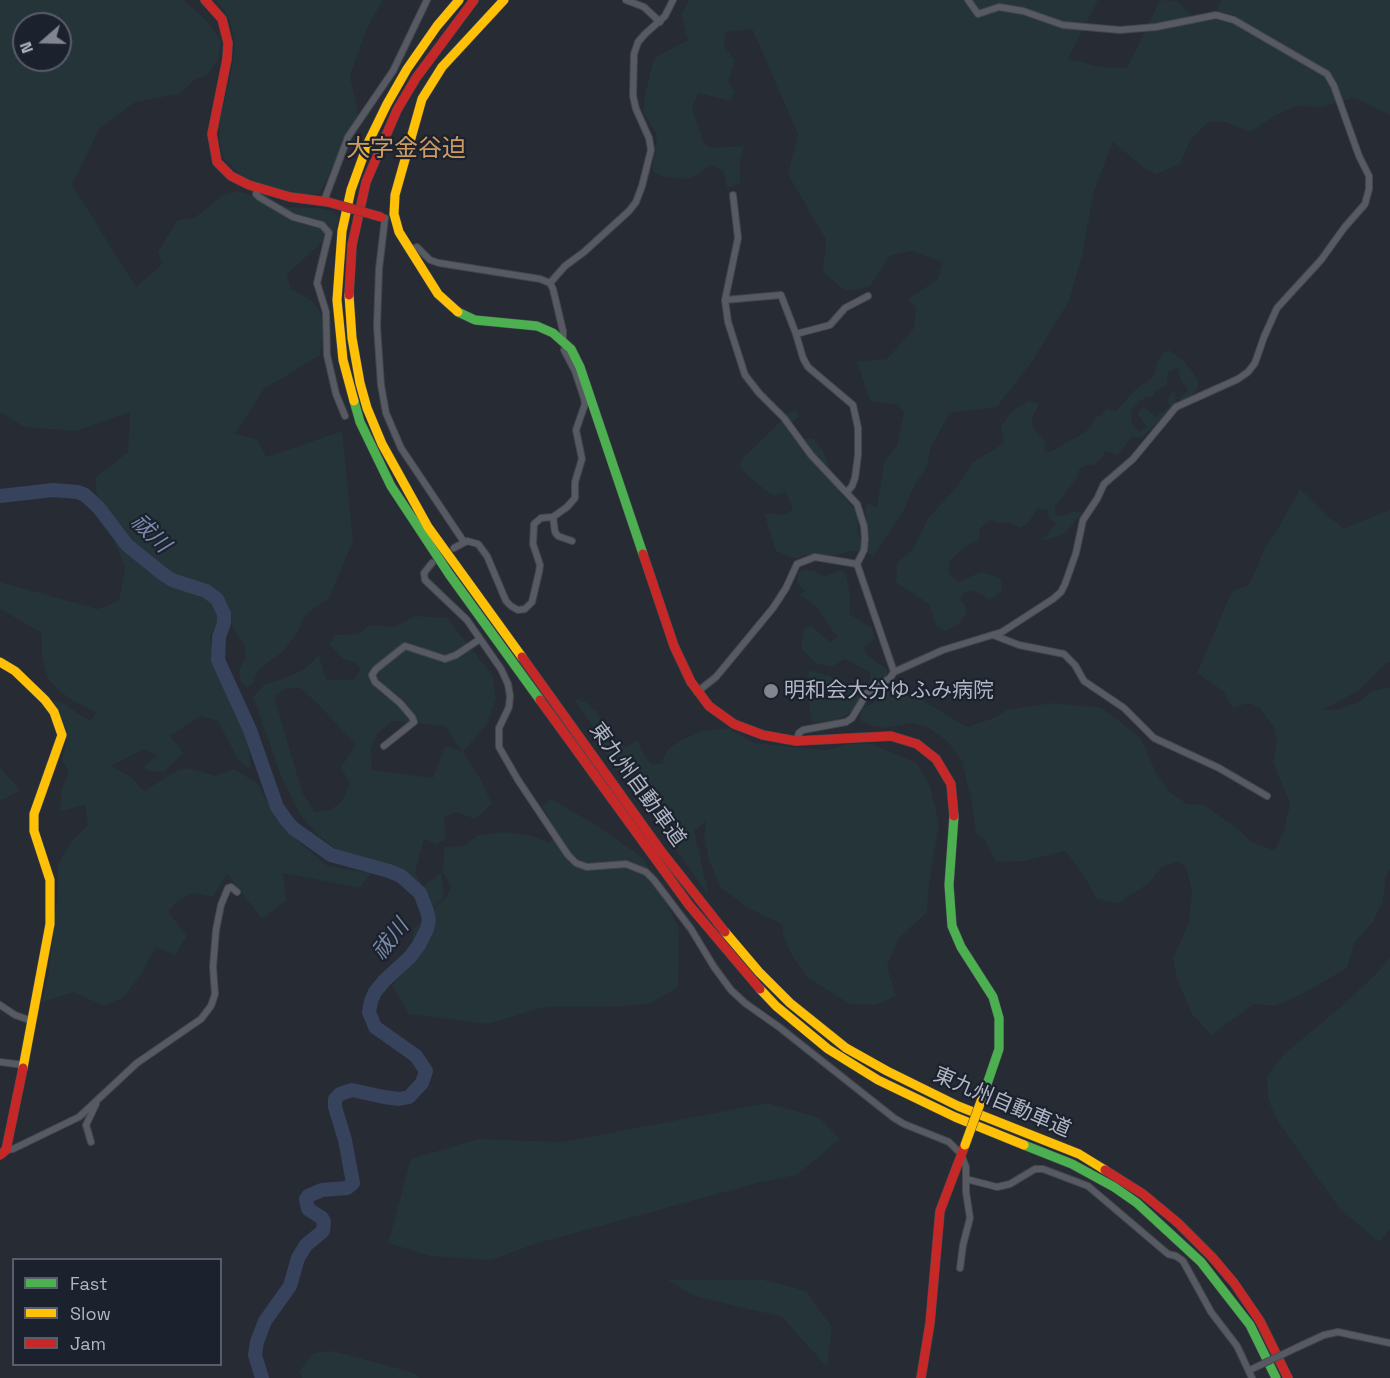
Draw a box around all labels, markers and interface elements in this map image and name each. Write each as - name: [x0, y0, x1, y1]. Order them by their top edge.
- north arrow: [12, 12, 72, 72]
- text: N: [15, 39, 38, 56]
- district label: 大字金谷迫: [346, 135, 466, 163]
- water label: 祓川: [125, 509, 175, 559]
- place label: 明和会大分ゆふみ病院: [784, 678, 994, 704]
- marker: 明和会大分ゆふみ病院: [762, 682, 780, 700]
- street label: 東九州自動車道: [584, 718, 690, 852]
- water label: 祓川: [367, 915, 415, 965]
- street label: 東九州自動車道: [929, 1063, 1075, 1143]
- legend: [12, 1258, 222, 1366]
- text: Fast: [70, 1272, 107, 1295]
- text: Slow: [70, 1302, 111, 1325]
- text: Jam: [70, 1332, 106, 1355]

